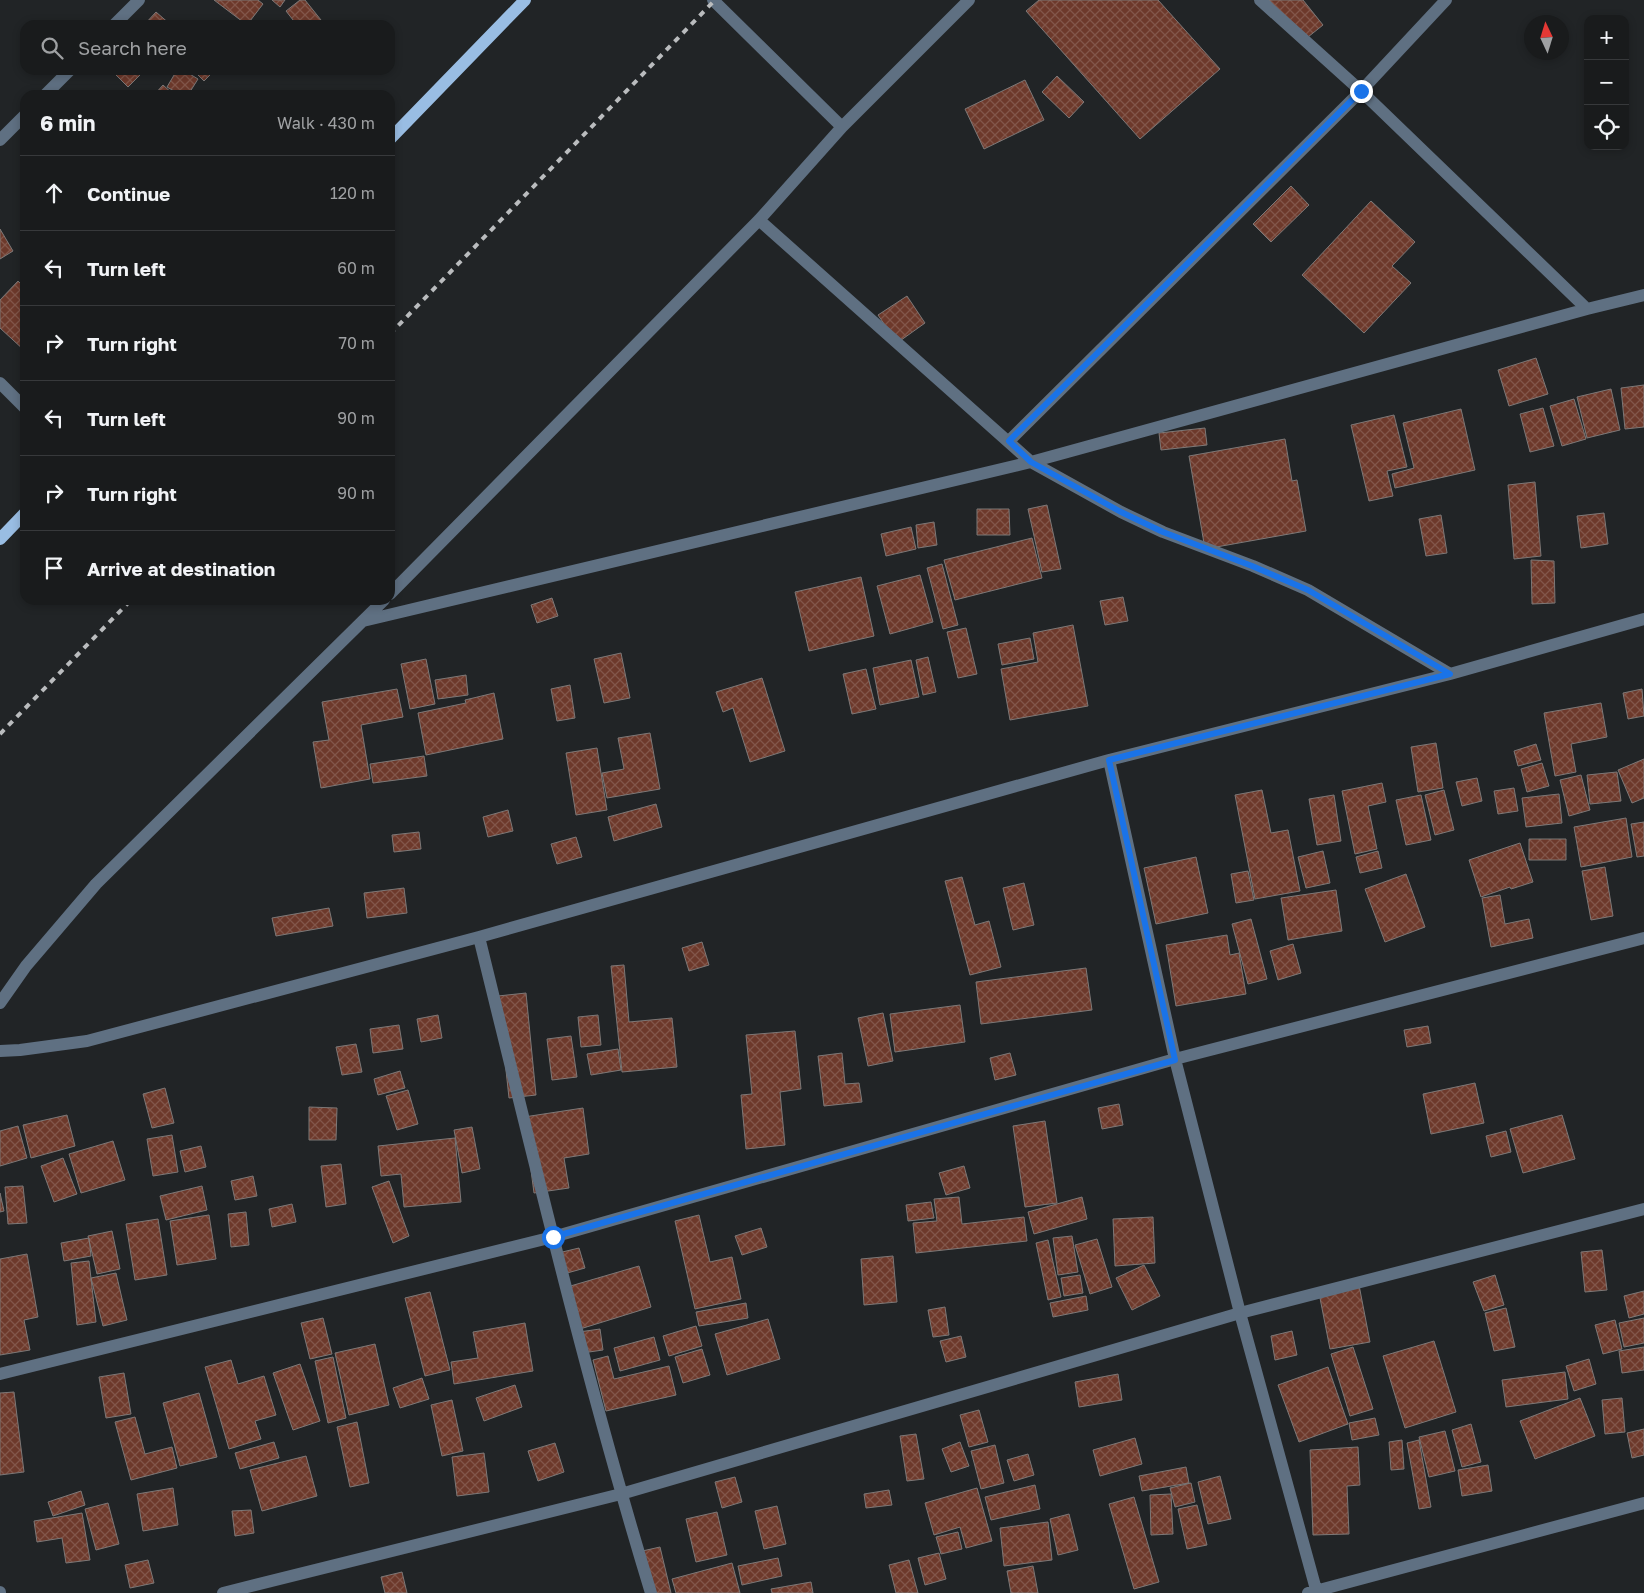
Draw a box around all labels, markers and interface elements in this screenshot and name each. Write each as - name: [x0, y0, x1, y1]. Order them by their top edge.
- north arrow: [1524, 15, 1569, 60]
- map controls: [1584, 15, 1629, 150]
- button: +: [1584, 15, 1629, 60]
- search box: [20, 20, 395, 75]
- icon: search: [38, 34, 66, 62]
- text: Search here: [78, 36, 187, 59]
- button: −: [1584, 60, 1629, 105]
- route end: [1350, 80, 1373, 103]
- button: locate: [1584, 105, 1629, 150]
- text: 6 min: [40, 110, 95, 136]
- text: Walk · 430 m: [277, 113, 375, 133]
- icon: ahead: [40, 179, 68, 207]
- text: Continue: [87, 182, 170, 205]
- text: 120 m: [330, 183, 375, 203]
- icon: left: [40, 254, 68, 282]
- text: Turn left: [87, 257, 166, 280]
- text: 60 m: [337, 258, 375, 278]
- icon: right: [40, 329, 68, 357]
- text: Turn right: [87, 332, 177, 355]
- text: 70 m: [338, 333, 375, 353]
- icon: left: [40, 404, 68, 432]
- text: Turn left: [87, 407, 166, 430]
- text: 90 m: [337, 408, 375, 428]
- icon: right: [40, 479, 68, 507]
- text: Turn right: [87, 482, 177, 505]
- text: 90 m: [337, 483, 375, 503]
- icon: arrive: [40, 554, 68, 582]
- text: Arrive at destination: [87, 557, 275, 580]
- route start: [542, 1226, 565, 1249]

